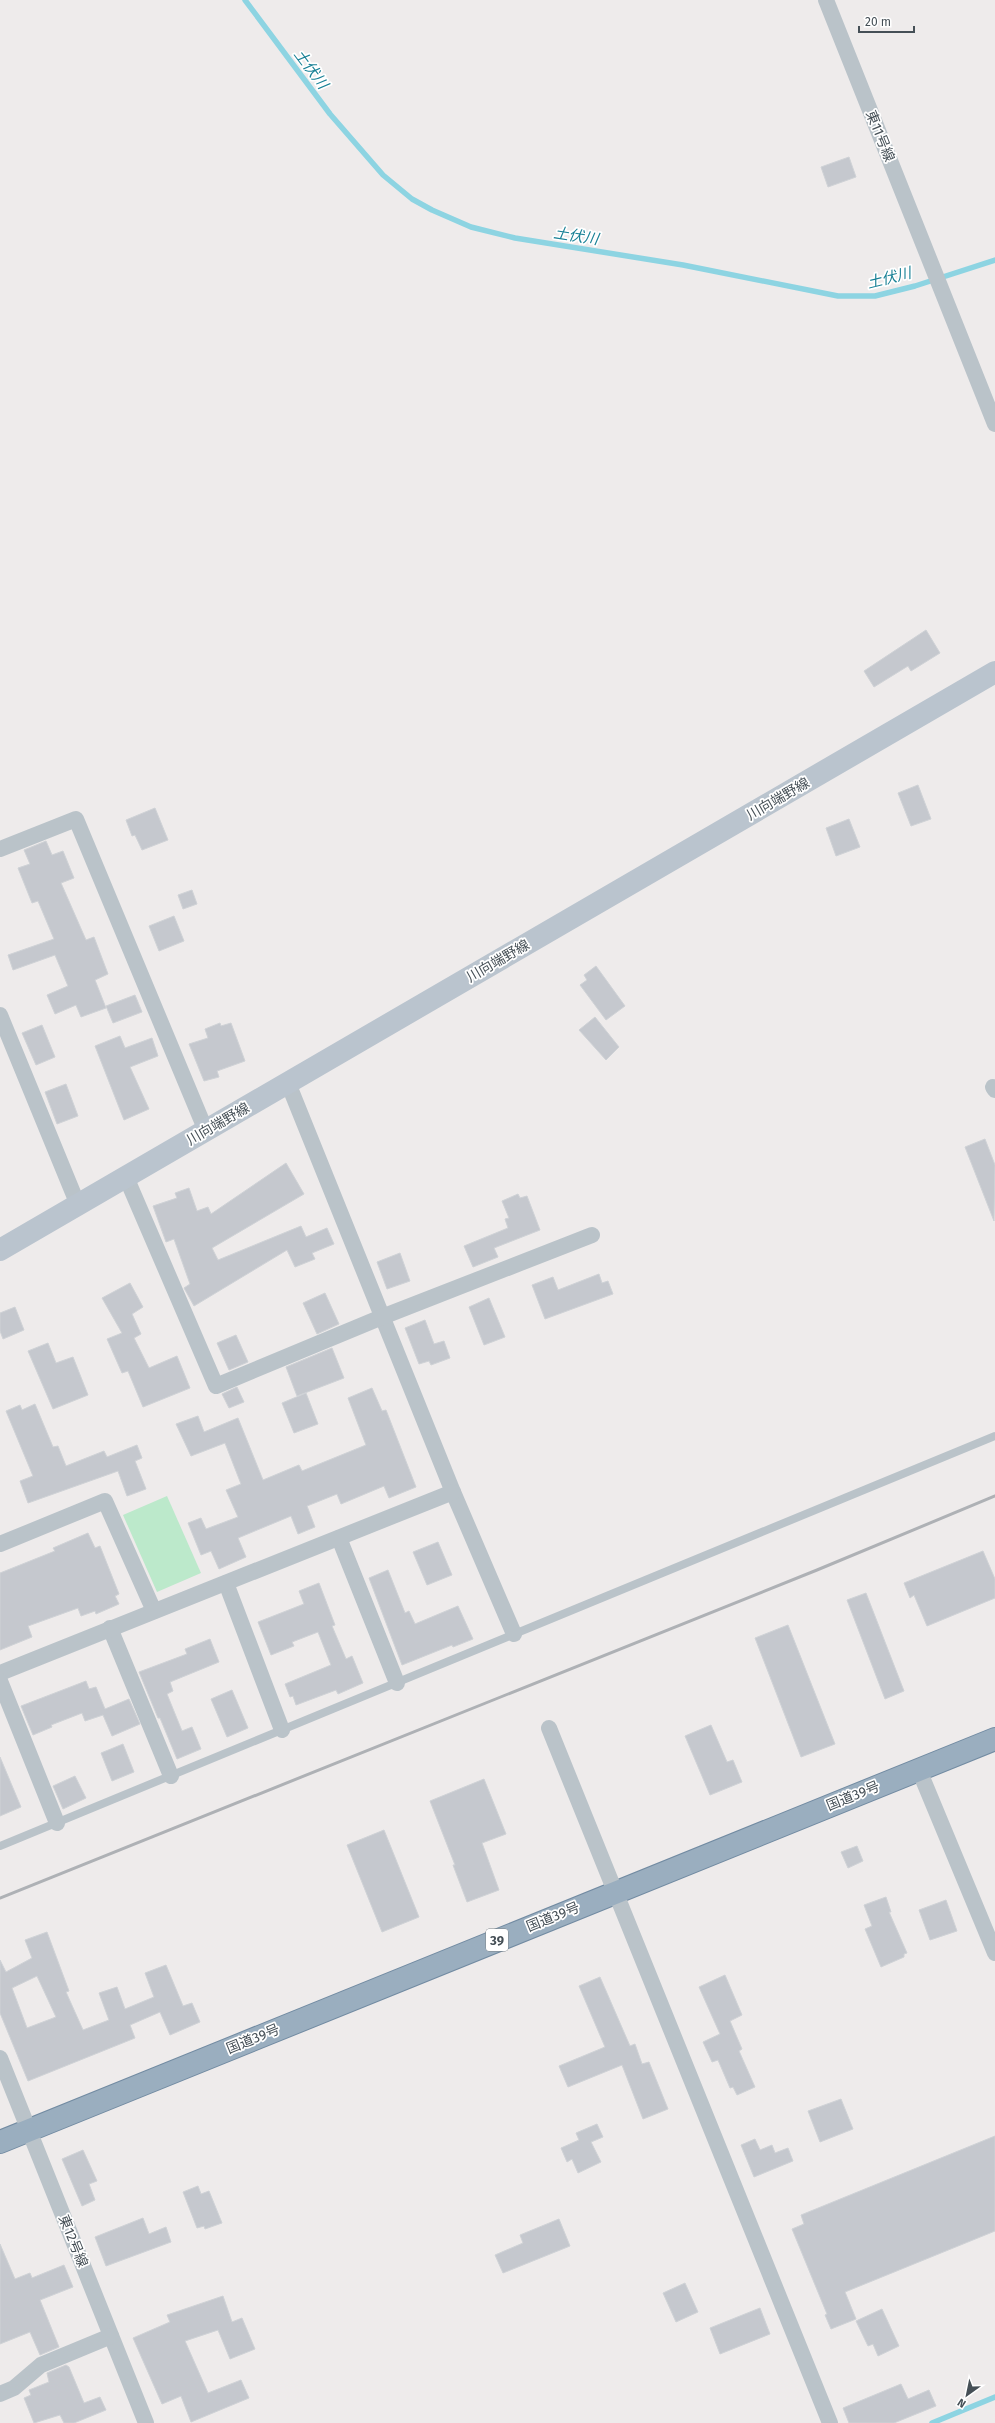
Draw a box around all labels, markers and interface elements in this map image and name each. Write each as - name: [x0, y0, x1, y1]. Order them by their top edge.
- scale bar: [859, 8, 914, 34]
- text: 20 m: [865, 15, 891, 29]
- water label: 土伏川: [290, 46, 333, 94]
- street label: 東11号線: [862, 108, 898, 164]
- water label: 土伏川: [552, 224, 602, 249]
- water label: 土伏川: [865, 263, 915, 292]
- street label: 川向端野線: [743, 774, 813, 824]
- street label: 川向端野線: [463, 936, 533, 986]
- street label: 川向端野線: [183, 1099, 253, 1149]
- street label: 国道39号: [824, 1778, 882, 1814]
- street label: 国道39号: [524, 1899, 582, 1935]
- road number: 39: [486, 1929, 508, 1951]
- street label: 国道39号: [224, 2021, 282, 2057]
- street label: 東12号線: [55, 2212, 91, 2270]
- north arrow: [947, 2375, 987, 2415]
- text: N: [955, 2396, 968, 2410]

